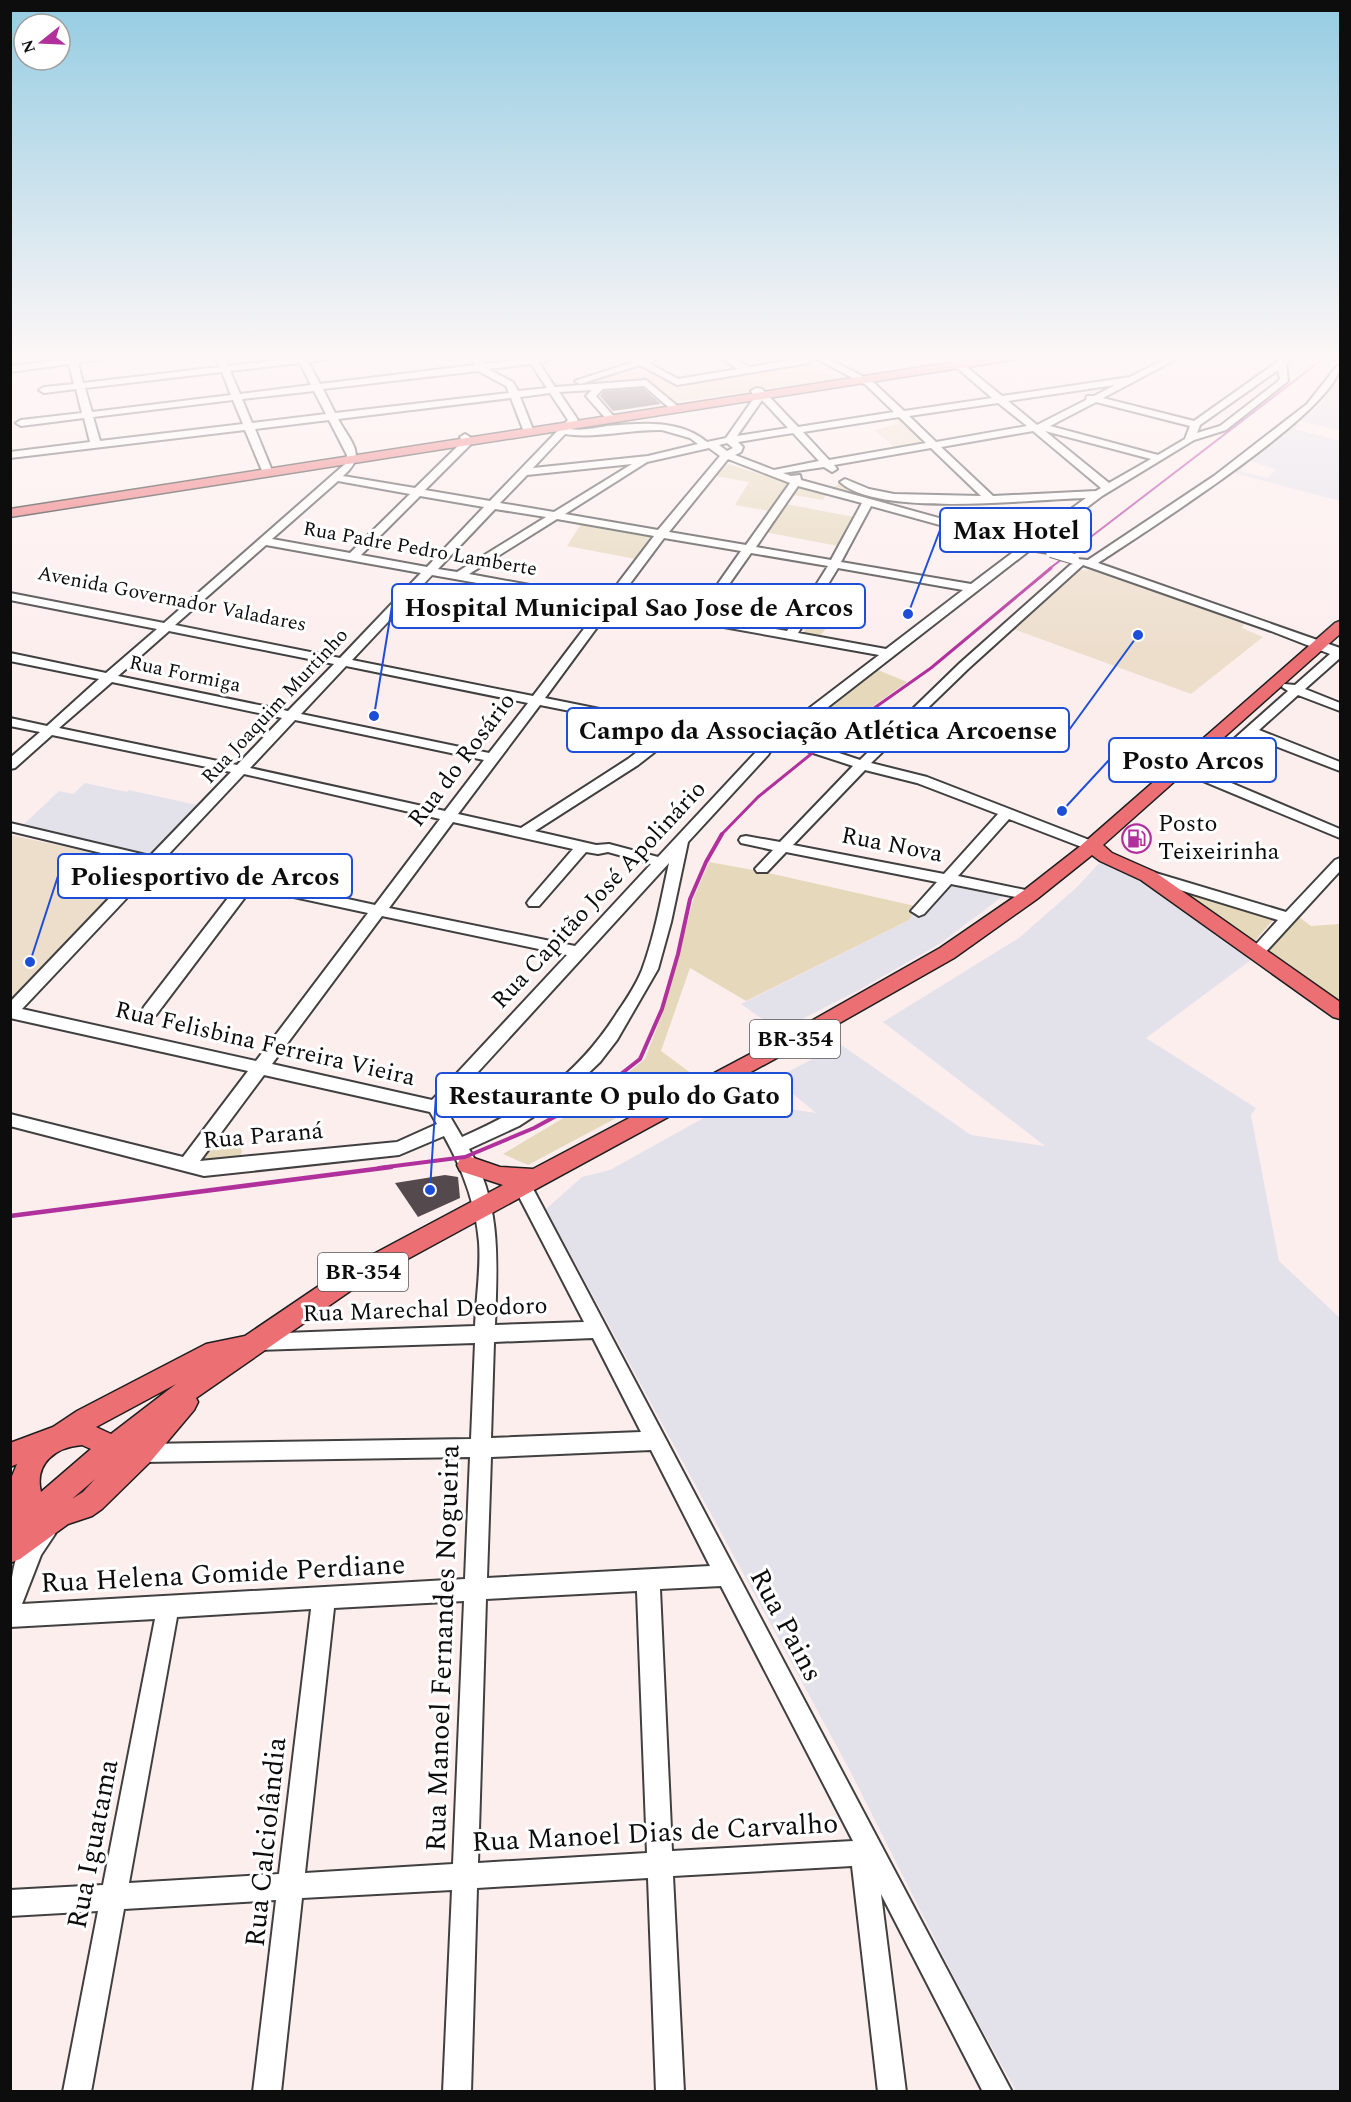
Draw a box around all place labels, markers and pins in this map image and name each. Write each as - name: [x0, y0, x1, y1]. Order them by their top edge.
- callout: Max Hotel: [940, 508, 1091, 552]
- callout: Hospital Municipal Sao Jose de Arcos: [392, 584, 865, 628]
- callout: Campo da Associação Atlética Arcoense: [567, 708, 1069, 752]
- callout: Posto Arcos: [1109, 738, 1276, 782]
- place label: Posto Teixeirinha: [1158, 806, 1280, 870]
- fuel station icon: Posto Teixeirinha: [1121, 822, 1153, 854]
- callout: Poliesportivo de Arcos: [58, 854, 352, 898]
- callout: Restaurante O pulo do Gato: [436, 1073, 792, 1117]

